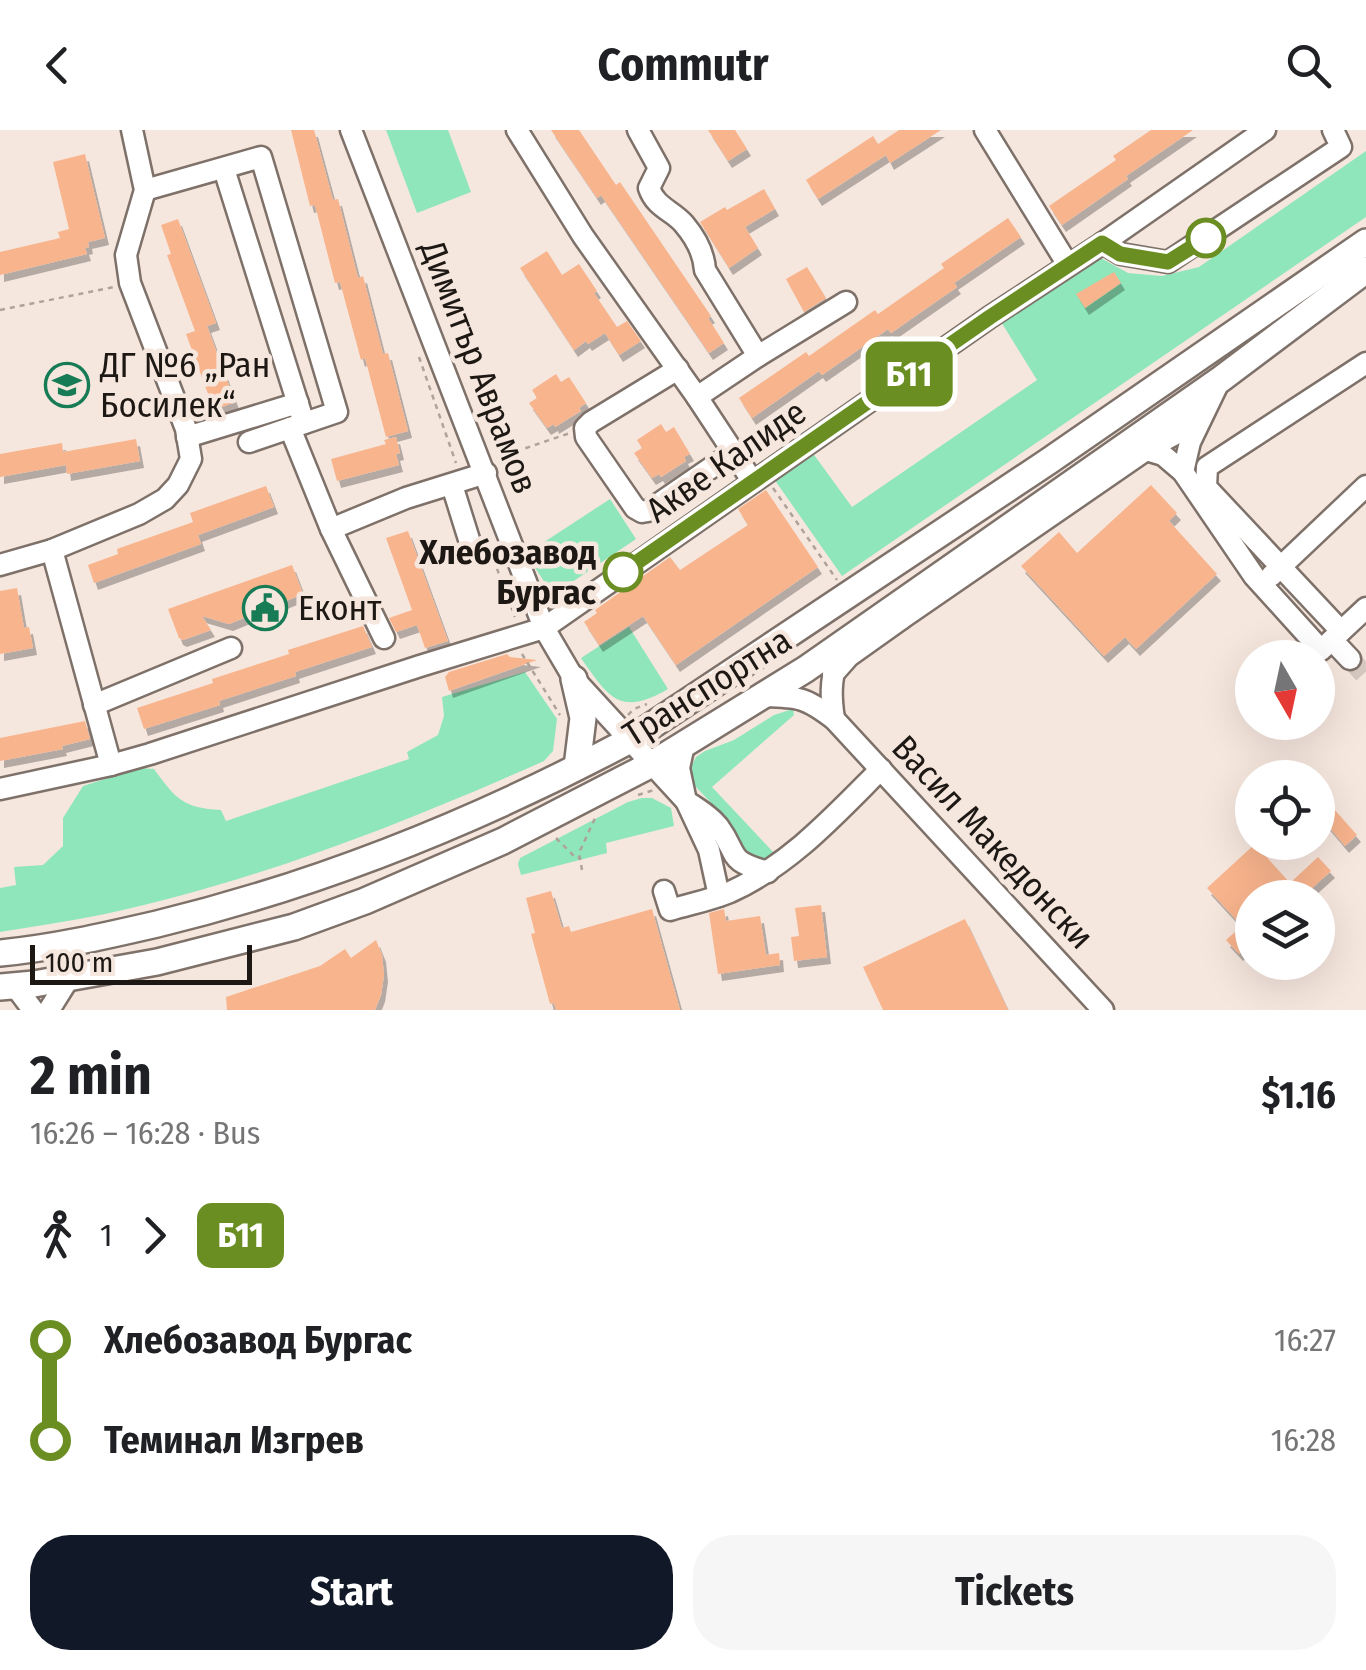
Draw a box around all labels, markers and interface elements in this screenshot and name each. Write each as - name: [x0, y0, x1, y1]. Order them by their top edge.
- icon: back: [30, 38, 85, 93]
- text: Commutr: [597, 38, 769, 92]
- icon: search: [1281, 38, 1336, 93]
- unlabelled marker: [1187, 219, 1225, 257]
- street label: Димитър Аврамов: [411, 234, 547, 499]
- line badge: Б11: [852, 342, 966, 406]
- place label: ДГ №6 „Ран Босилек“: [99, 344, 270, 426]
- text: Б11: [886, 353, 932, 395]
- school or university icon: ДГ №6 „Ран Босилек“: [44, 362, 90, 408]
- street label: Акве Калиде: [638, 391, 814, 531]
- place label: Хлебозавод Бургас: [418, 531, 597, 613]
- marker: Хлебозавод Бургас: [604, 553, 642, 591]
- public building icon: Еконт: [242, 585, 288, 631]
- place label: Еконт: [298, 587, 382, 629]
- street label: Транспортна: [615, 619, 799, 755]
- north arrow: [1235, 640, 1335, 740]
- map controls: [1235, 640, 1335, 980]
- street label: Васил Македонски: [883, 727, 1103, 957]
- button: locate: [1235, 760, 1335, 860]
- button: layers: [1235, 880, 1335, 980]
- scale bar: [30, 940, 252, 984]
- text: 100 m: [45, 946, 113, 979]
- text: 2 min: [30, 1043, 152, 1109]
- text: $1.16: [1262, 1072, 1336, 1118]
- text: 16:26 – 16:28 · Bus: [30, 1114, 260, 1152]
- icon: walk: [30, 1208, 85, 1263]
- icon: forward: [127, 1208, 182, 1263]
- text: Б11: [217, 1214, 264, 1256]
- text: 1: [100, 1216, 112, 1254]
- text: Хлебозавод Бургас: [104, 1317, 412, 1363]
- text: 16:27: [1274, 1321, 1336, 1359]
- text: Теминал Изгрев: [104, 1417, 364, 1463]
- text: 16:28: [1271, 1421, 1336, 1459]
- button: Start: [30, 1535, 673, 1650]
- button: Tickets: [693, 1535, 1336, 1650]

